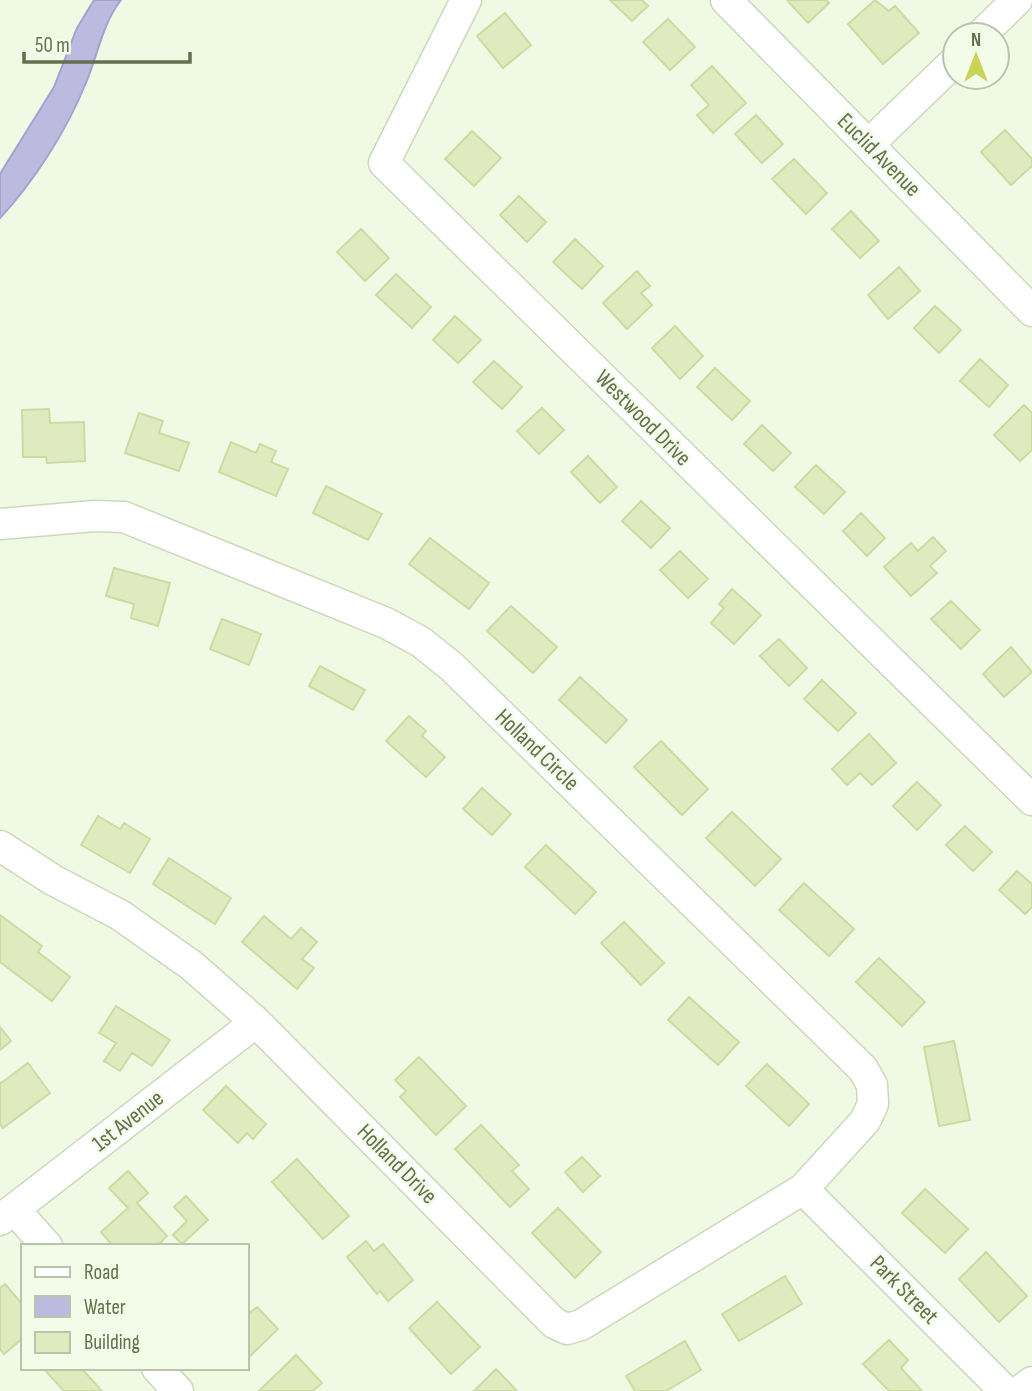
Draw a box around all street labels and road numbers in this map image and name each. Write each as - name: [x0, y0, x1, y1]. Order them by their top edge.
- street label: Euclid Avenue: [831, 107, 927, 203]
- street label: Westwood Drive: [589, 364, 697, 472]
- street label: Holland Circle: [489, 703, 585, 797]
- street label: 1st Avenue: [87, 1084, 169, 1158]
- street label: Holland Drive: [351, 1118, 443, 1210]
- street label: Park Street: [864, 1250, 944, 1330]

